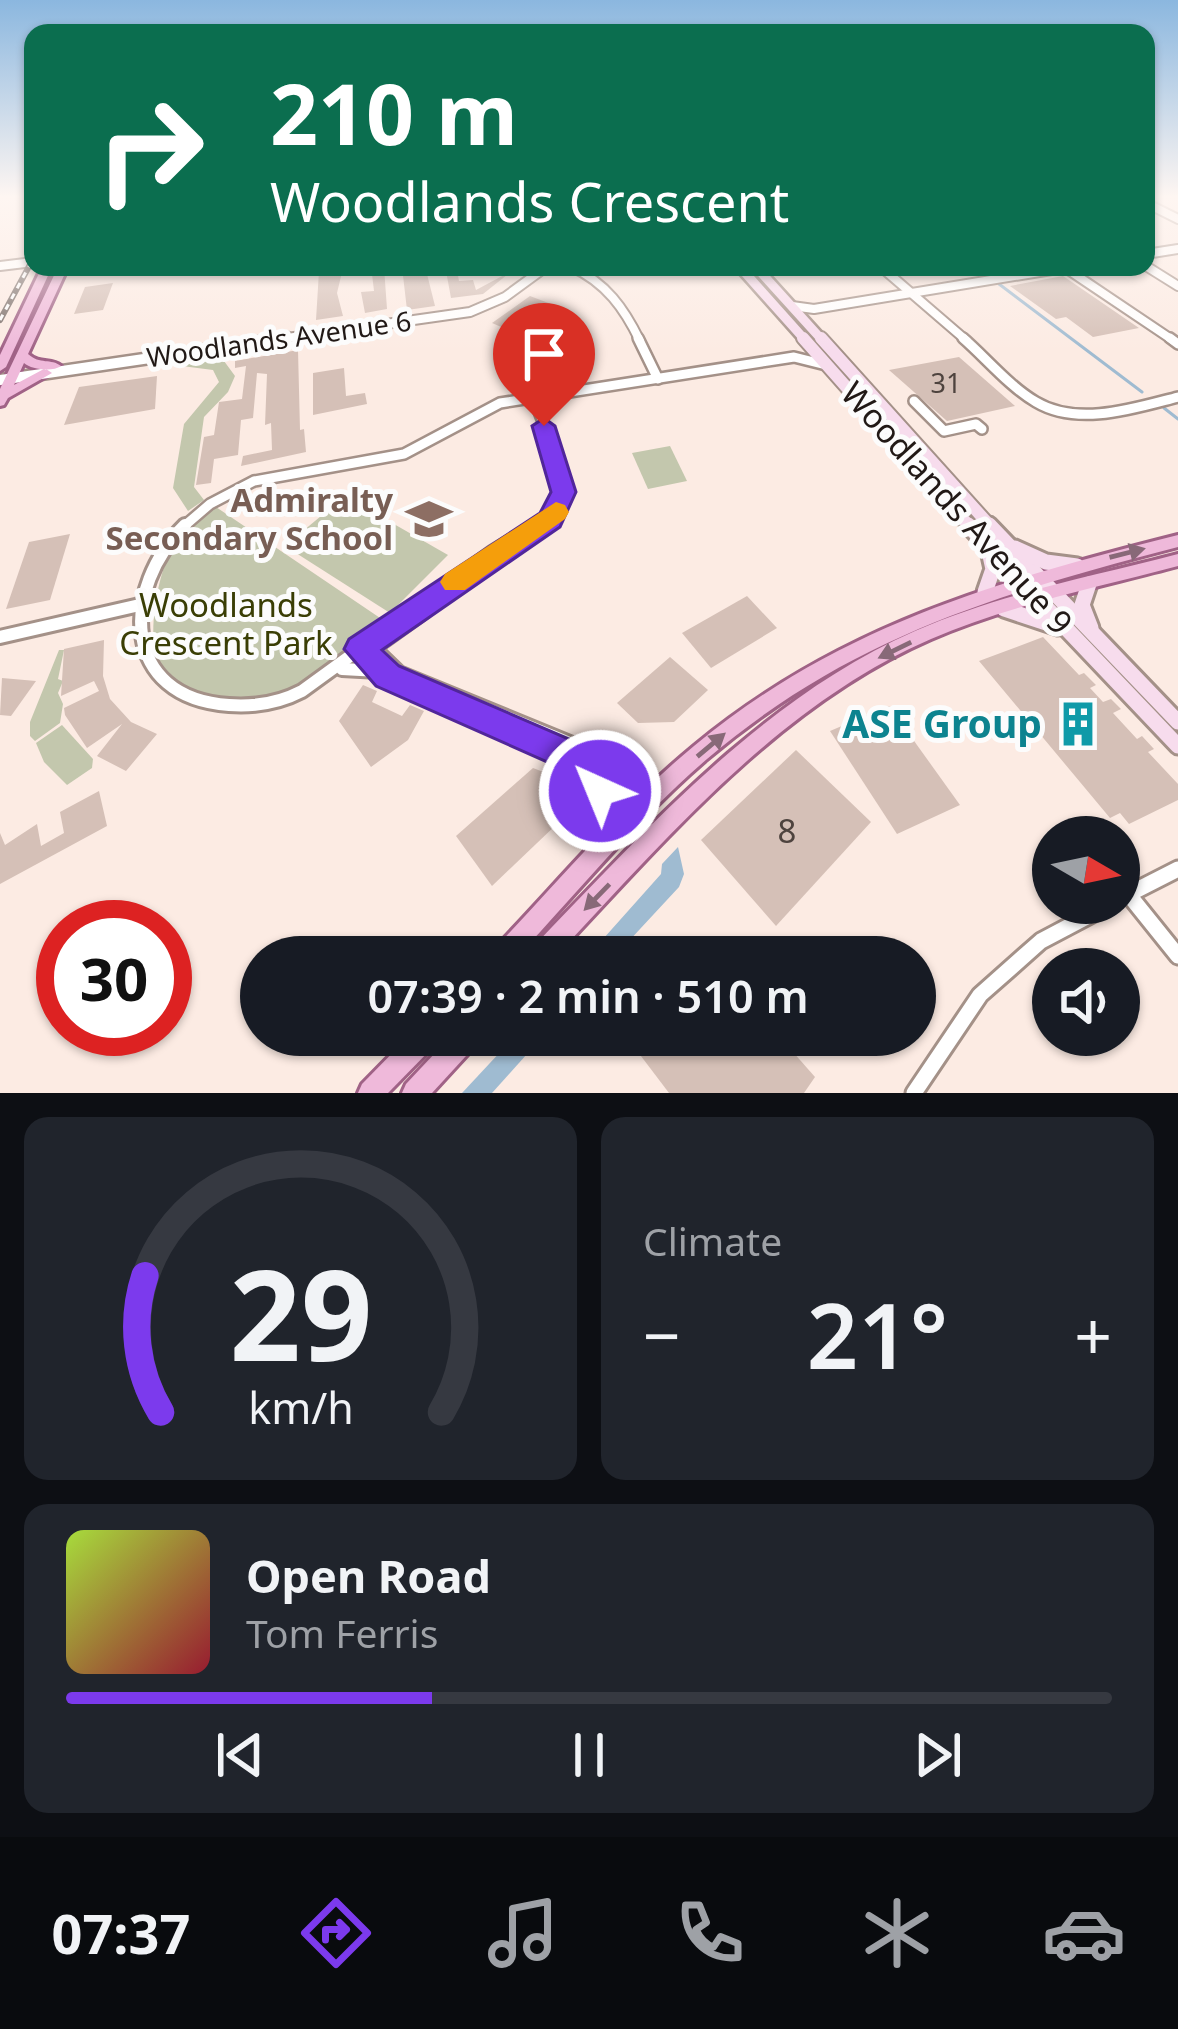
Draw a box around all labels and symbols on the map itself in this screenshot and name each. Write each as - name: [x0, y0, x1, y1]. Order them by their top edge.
- street label: Woodlands Avenue 6: [144, 302, 413, 375]
- pin: [493, 303, 595, 426]
- house number: 31: [931, 364, 961, 401]
- street label: Woodlands Avenue 9: [832, 372, 1083, 644]
- place label: Admiralty Secondary School: [105, 477, 393, 560]
- school or university icon: Admiralty Secondary School: [404, 494, 454, 544]
- one-way arrow: [1109, 543, 1146, 562]
- park label: Woodlands Crescent Park: [119, 582, 333, 665]
- one-way arrow: [877, 640, 912, 660]
- place label: ASE Group: [842, 696, 1042, 749]
- building icon: ASE Group: [1053, 699, 1103, 749]
- position arrow: [537, 728, 663, 854]
- one-way arrow: [696, 732, 726, 758]
- house number: 8: [778, 808, 796, 853]
- north arrow: [1032, 816, 1140, 924]
- one-way arrow: [583, 882, 611, 911]
- speed limit sign: 30: [36, 900, 192, 1056]

